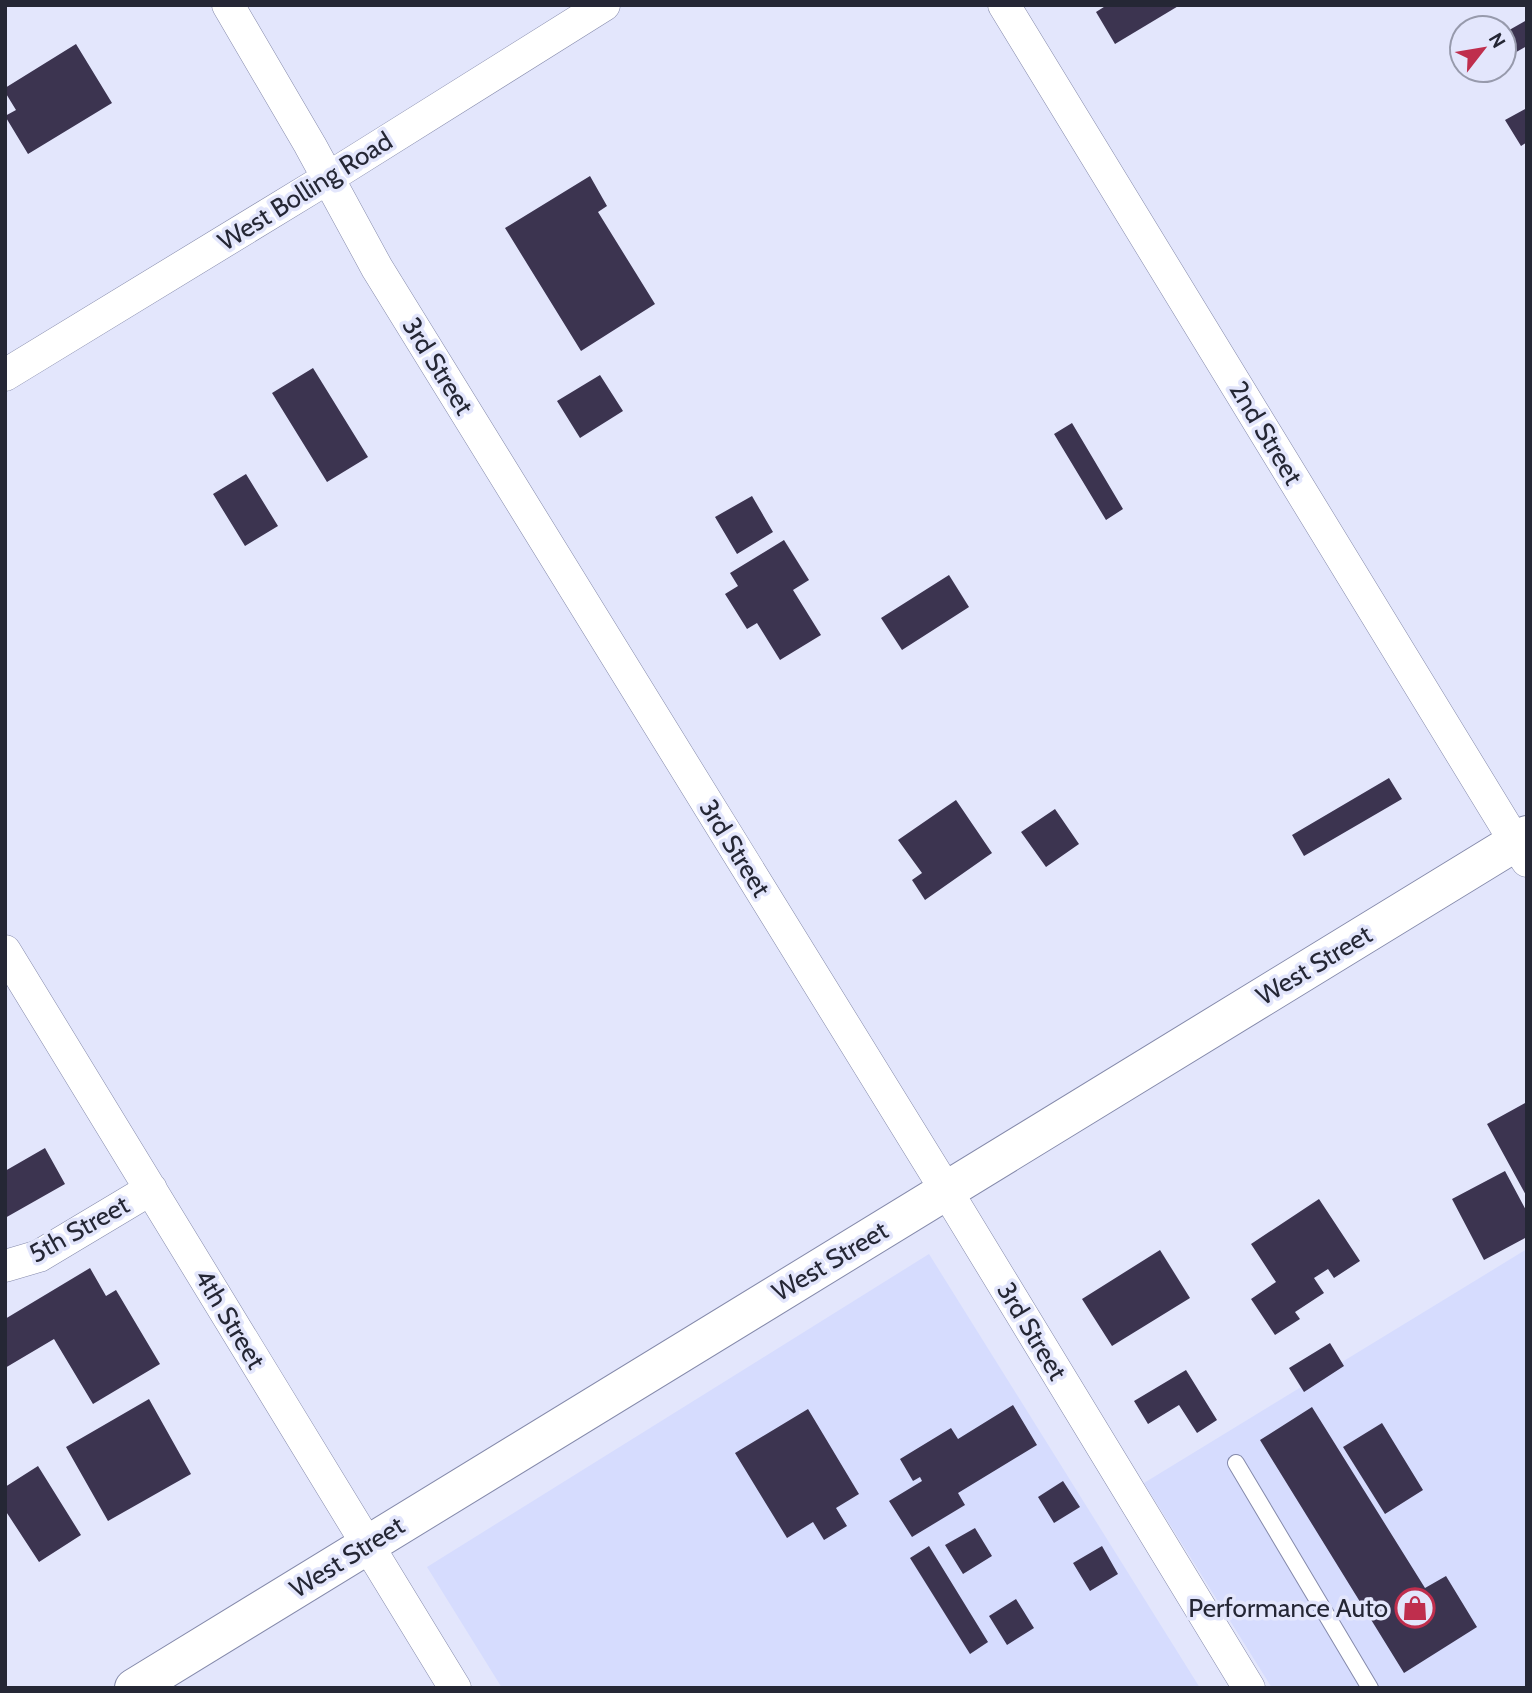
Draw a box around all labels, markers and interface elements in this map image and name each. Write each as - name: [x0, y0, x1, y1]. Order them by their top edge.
- north arrow: [1448, 14, 1518, 84]
- text: N: [1484, 29, 1510, 52]
- street label: West Bolling Road: [212, 125, 398, 257]
- street label: 3rd Street: [396, 311, 481, 421]
- street label: 2nd Street: [1223, 375, 1310, 491]
- street label: 3rd Street: [693, 793, 778, 903]
- street label: West Street: [1250, 918, 1378, 1012]
- street label: 5th Street: [23, 1188, 135, 1270]
- street label: West Street: [766, 1214, 894, 1308]
- street label: 4th Street: [188, 1263, 272, 1375]
- street label: 3rd Street: [990, 1276, 1074, 1386]
- street label: West Street: [284, 1509, 410, 1605]
- shop icon: Performance Auto: [1394, 1587, 1436, 1629]
- place label: Performance Auto: [1188, 1592, 1388, 1624]

